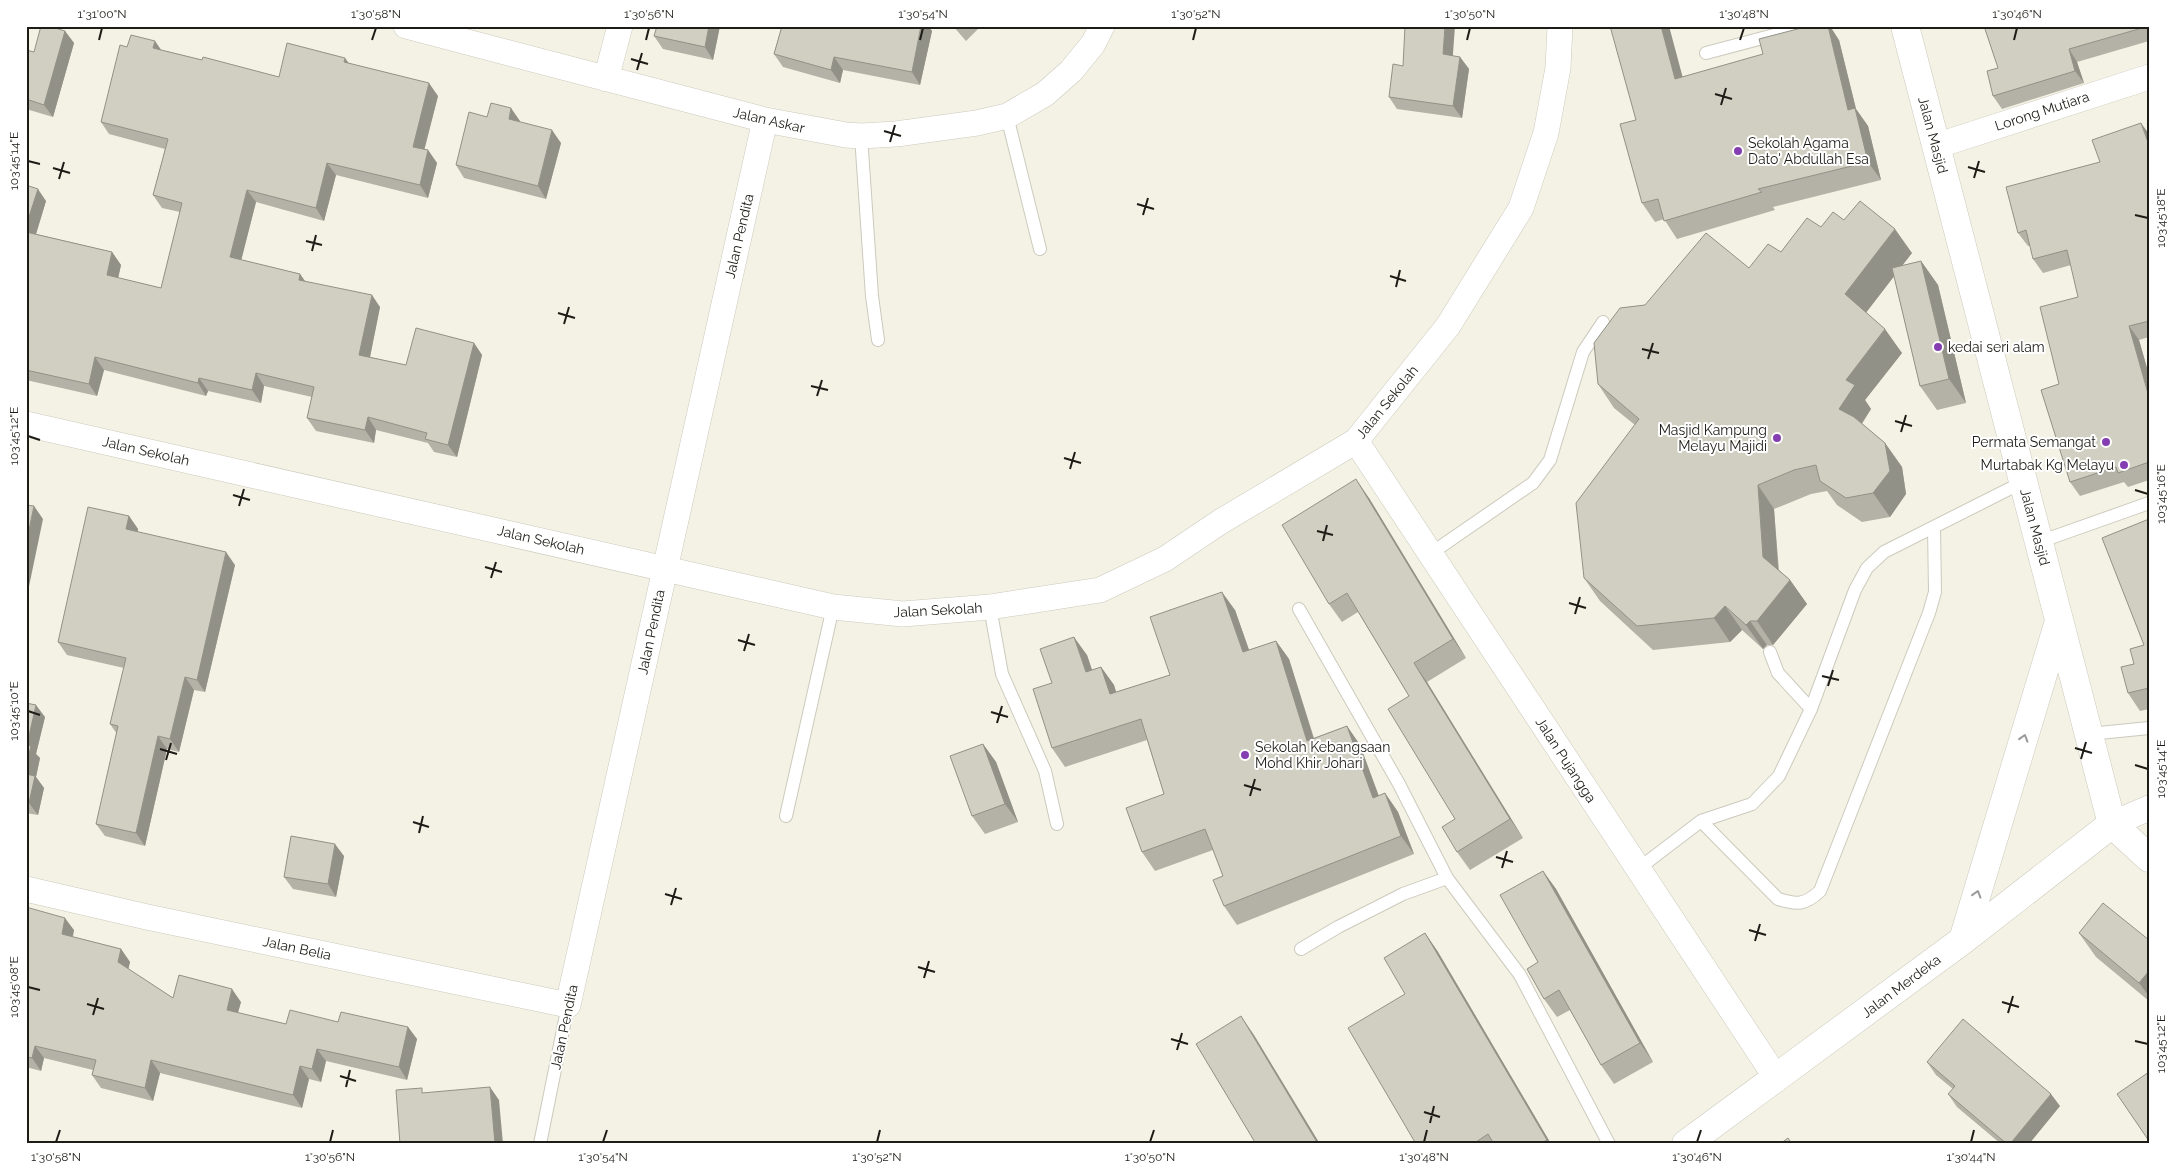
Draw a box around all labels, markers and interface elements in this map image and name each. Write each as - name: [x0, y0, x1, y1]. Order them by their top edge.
- text: 1°31'00"N: [78, 7, 126, 21]
- text: 1°30'58"N: [351, 7, 401, 21]
- text: 1°30'56"N: [624, 7, 674, 21]
- text: 1°30'54"N: [898, 7, 948, 21]
- text: 1°30'52"N: [1171, 7, 1221, 21]
- text: 1°30'50"N: [1445, 7, 1495, 21]
- text: 1°30'48"N: [1719, 7, 1769, 21]
- text: 1°30'46"N: [1992, 7, 2042, 21]
- street label: Lorong Mutiara: [1993, 88, 2091, 134]
- street label: Jalan Masjid: [1915, 95, 1951, 175]
- street label: Jalan Askar: [732, 104, 806, 136]
- text: 103°45'14"E: [7, 132, 21, 190]
- place label: Sekolah Agama Dato' Abdullah Esa: [1748, 135, 1869, 167]
- marker: Sekolah Agama Dato' Abdullah Esa: [1732, 145, 1744, 157]
- text: 103°45'18"E: [2154, 188, 2168, 248]
- street label: Jalan Pendita: [721, 192, 757, 280]
- place label: kedai seri alam: [1948, 339, 2045, 355]
- marker: kedai seri alam: [1932, 341, 1944, 353]
- street label: Jalan Sekolah: [1353, 362, 1421, 442]
- text: 103°45'12"E: [7, 407, 21, 465]
- place label: Masjid Kampung Melayu Majidi: [1659, 422, 1767, 454]
- marker: Masjid Kampung Melayu Majidi: [1771, 432, 1783, 444]
- street label: Jalan Sekolah: [101, 433, 191, 469]
- place label: Permata Semangat: [1972, 434, 2096, 450]
- marker: Permata Semangat: [2100, 436, 2112, 448]
- place label: Murtabak Kg Melayu: [1981, 457, 2114, 473]
- marker: Murtabak Kg Melayu: [2118, 459, 2130, 471]
- text: 103°45'16"E: [2154, 464, 2168, 524]
- street label: Jalan Masjid: [2017, 487, 2053, 567]
- street label: Jalan Sekolah: [496, 522, 586, 558]
- street label: Jalan Pendita: [634, 588, 668, 676]
- street label: Jalan Sekolah: [893, 600, 983, 620]
- text: 103°45'10"E: [7, 681, 21, 741]
- street label: Jalan Pujangga: [1533, 714, 1599, 806]
- one-way arrow: [2018, 734, 2028, 743]
- place label: Sekolah Kebangsaan Mohd Khir Johari: [1255, 739, 1390, 771]
- text: 103°45'14"E: [2154, 740, 2168, 798]
- marker: Sekolah Kebangsaan Mohd Khir Johari: [1239, 749, 1251, 761]
- one-way arrow: [1971, 890, 1981, 898]
- street label: Jalan Belia: [261, 933, 333, 963]
- street label: Jalan Merdeka: [1858, 951, 1944, 1021]
- text: 103°45'08"E: [7, 956, 21, 1018]
- street label: Jalan Pendita: [547, 983, 581, 1071]
- text: 103°45'12"E: [2154, 1015, 2168, 1073]
- text: 1°30'58"N: [31, 1150, 81, 1164]
- text: 1°30'56"N: [305, 1150, 355, 1164]
- text: 1°30'54"N: [578, 1150, 628, 1164]
- text: 1°30'52"N: [852, 1150, 902, 1164]
- text: 1°30'50"N: [1125, 1150, 1175, 1164]
- text: 1°30'48"N: [1399, 1150, 1449, 1164]
- text: 1°30'46"N: [1672, 1150, 1722, 1164]
- text: 1°30'44"N: [1947, 1150, 1995, 1164]

